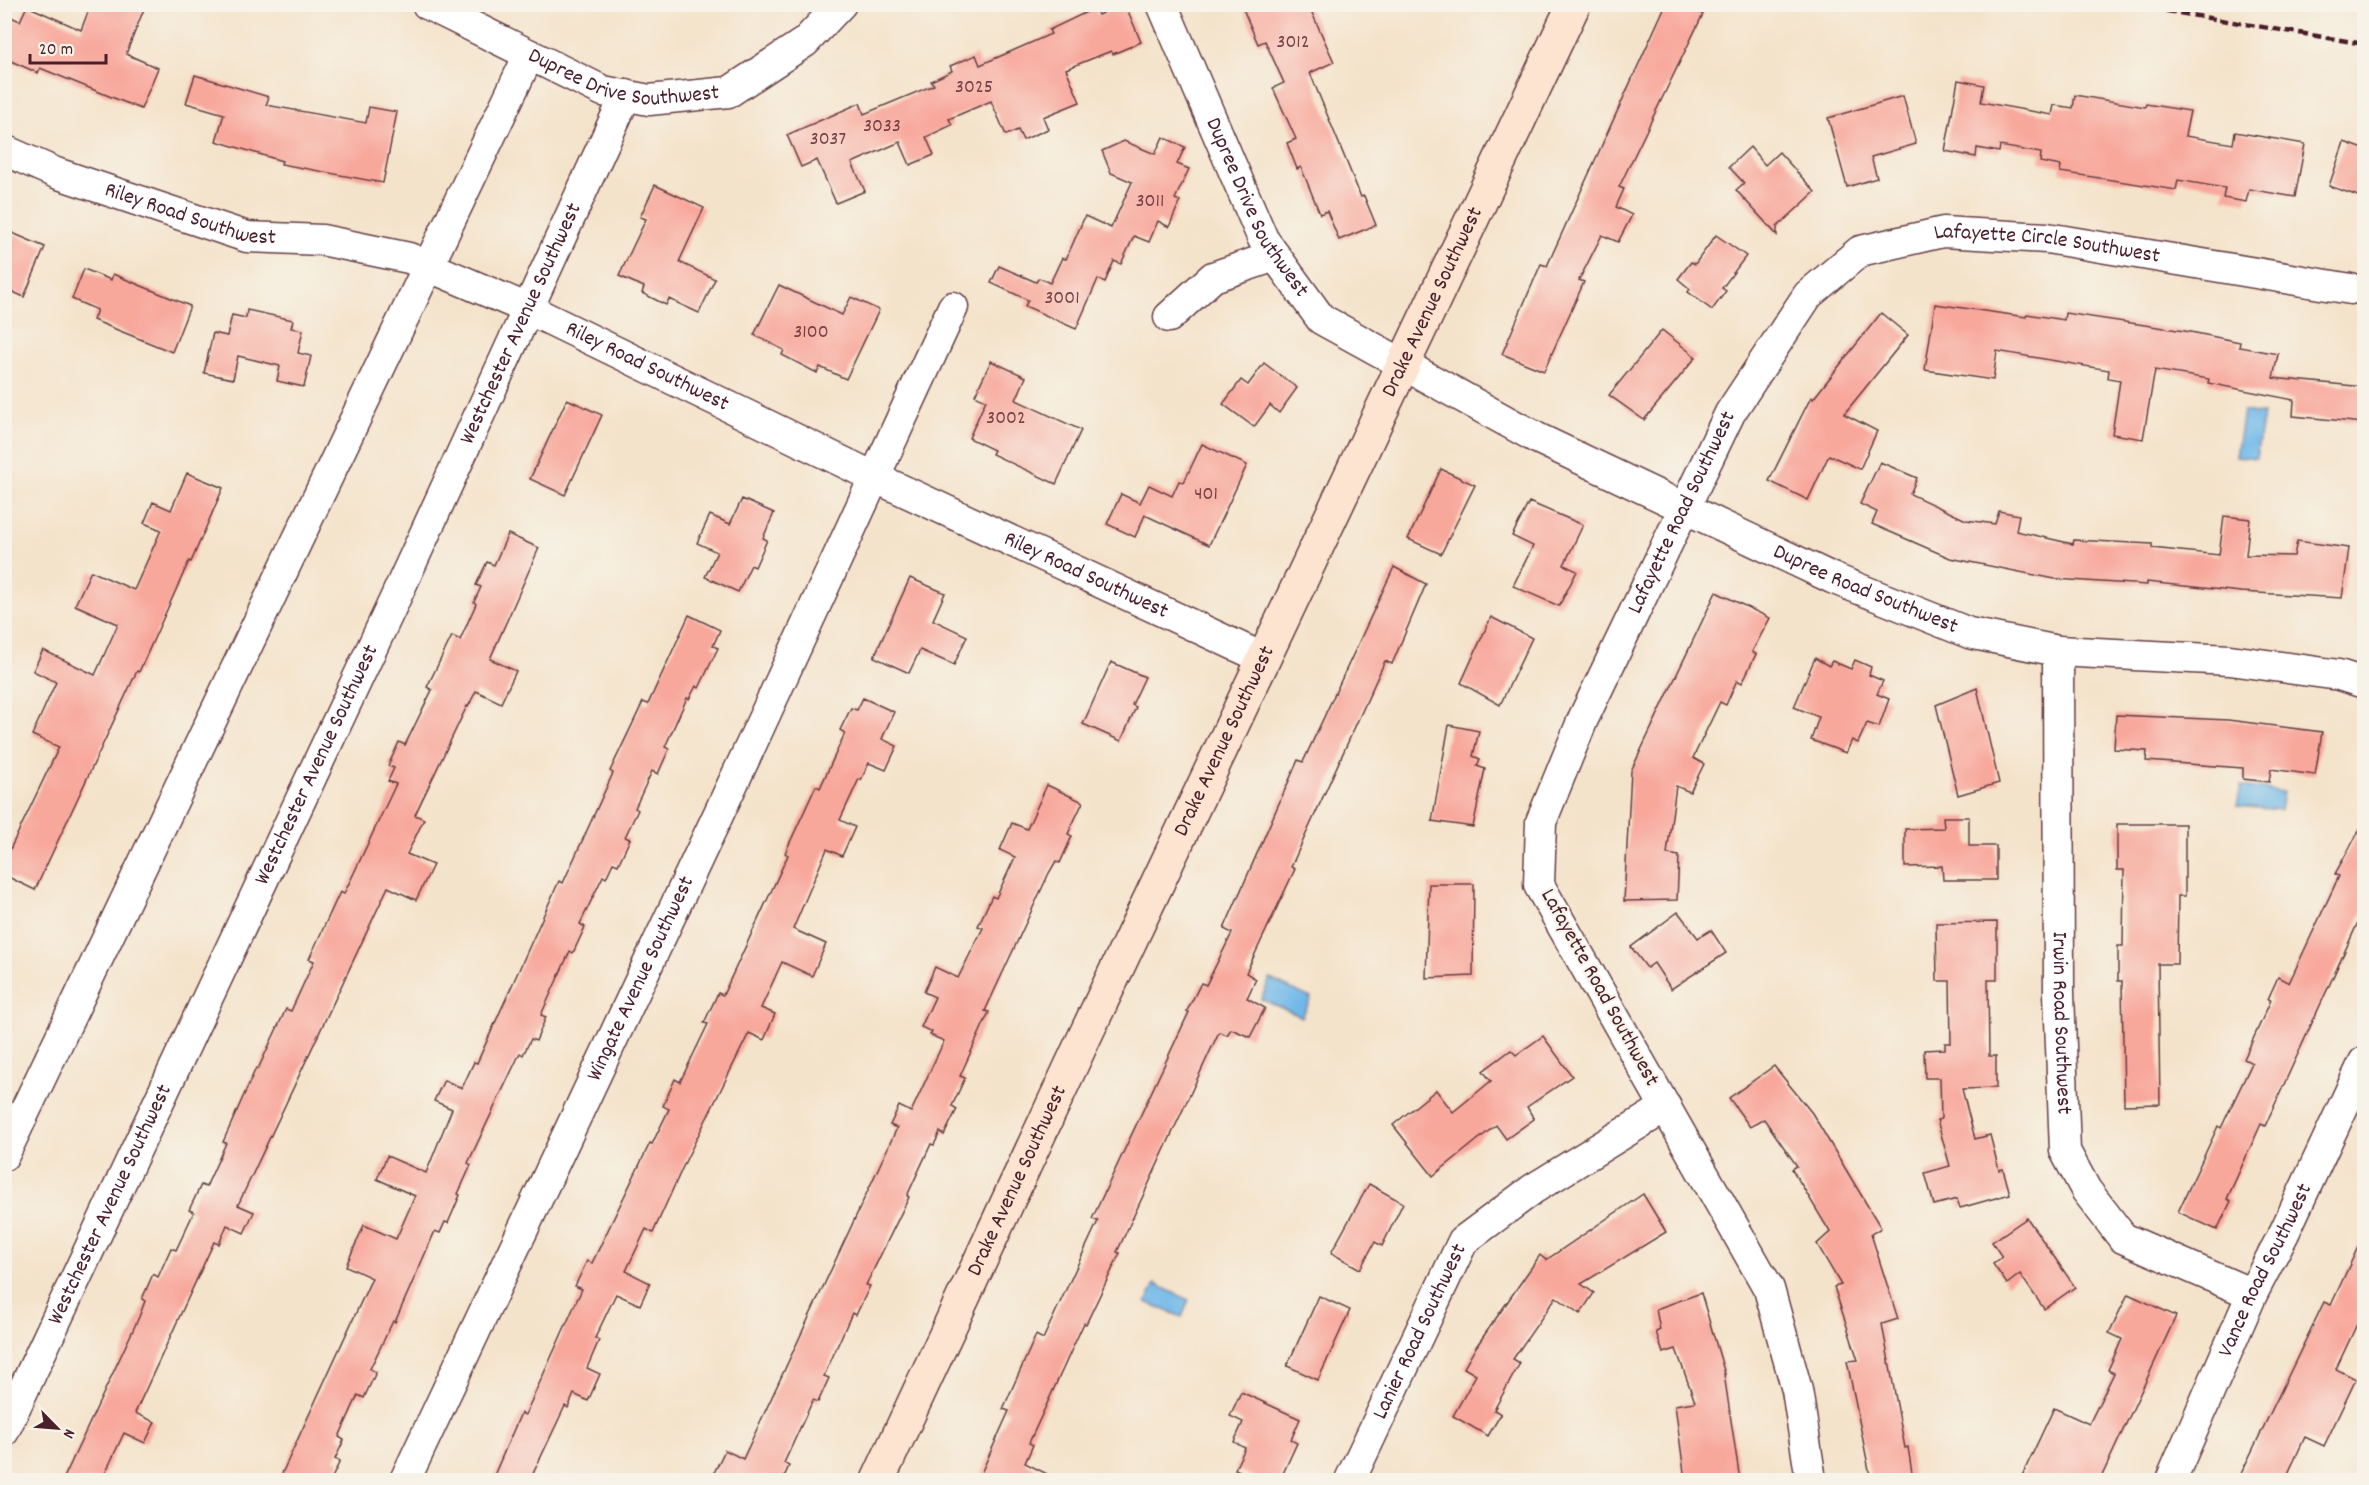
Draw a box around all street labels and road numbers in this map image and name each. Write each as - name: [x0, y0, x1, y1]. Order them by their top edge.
- street label: Dupree Drive Southwest: [523, 41, 721, 116]
- street label: Dupree Drive Southwest: [1197, 113, 1316, 304]
- street label: Riley Road Southwest: [100, 175, 276, 254]
- street label: Westchester Avenue Southwest: [452, 198, 590, 450]
- street label: Drake Avenue Southwest: [1374, 202, 1491, 402]
- street label: Lafayette Circle Southwest: [1931, 217, 2162, 272]
- street label: Riley Road Southwest: [560, 314, 734, 420]
- street label: Lafayette Road Southwest: [1620, 406, 1744, 619]
- street label: Riley Road Southwest: [999, 524, 1173, 627]
- street label: Dupree Road Southwest: [1768, 537, 1962, 642]
- street label: Westchester Avenue Southwest: [247, 640, 387, 890]
- street label: Drake Avenue Southwest: [1166, 641, 1283, 842]
- street label: Wingate Avenue Southwest: [579, 871, 703, 1086]
- street label: Lafayette Road Southwest: [1532, 884, 1666, 1092]
- street label: Irwin Road Southwest: [2043, 931, 2079, 1115]
- street label: Westchester Avenue Southwest: [41, 1079, 180, 1330]
- street label: Drake Avenue Southwest: [960, 1080, 1075, 1281]
- street label: Vance Road Southwest: [2211, 1179, 2320, 1362]
- street label: Lanier Road Southwest: [1365, 1239, 1475, 1425]

